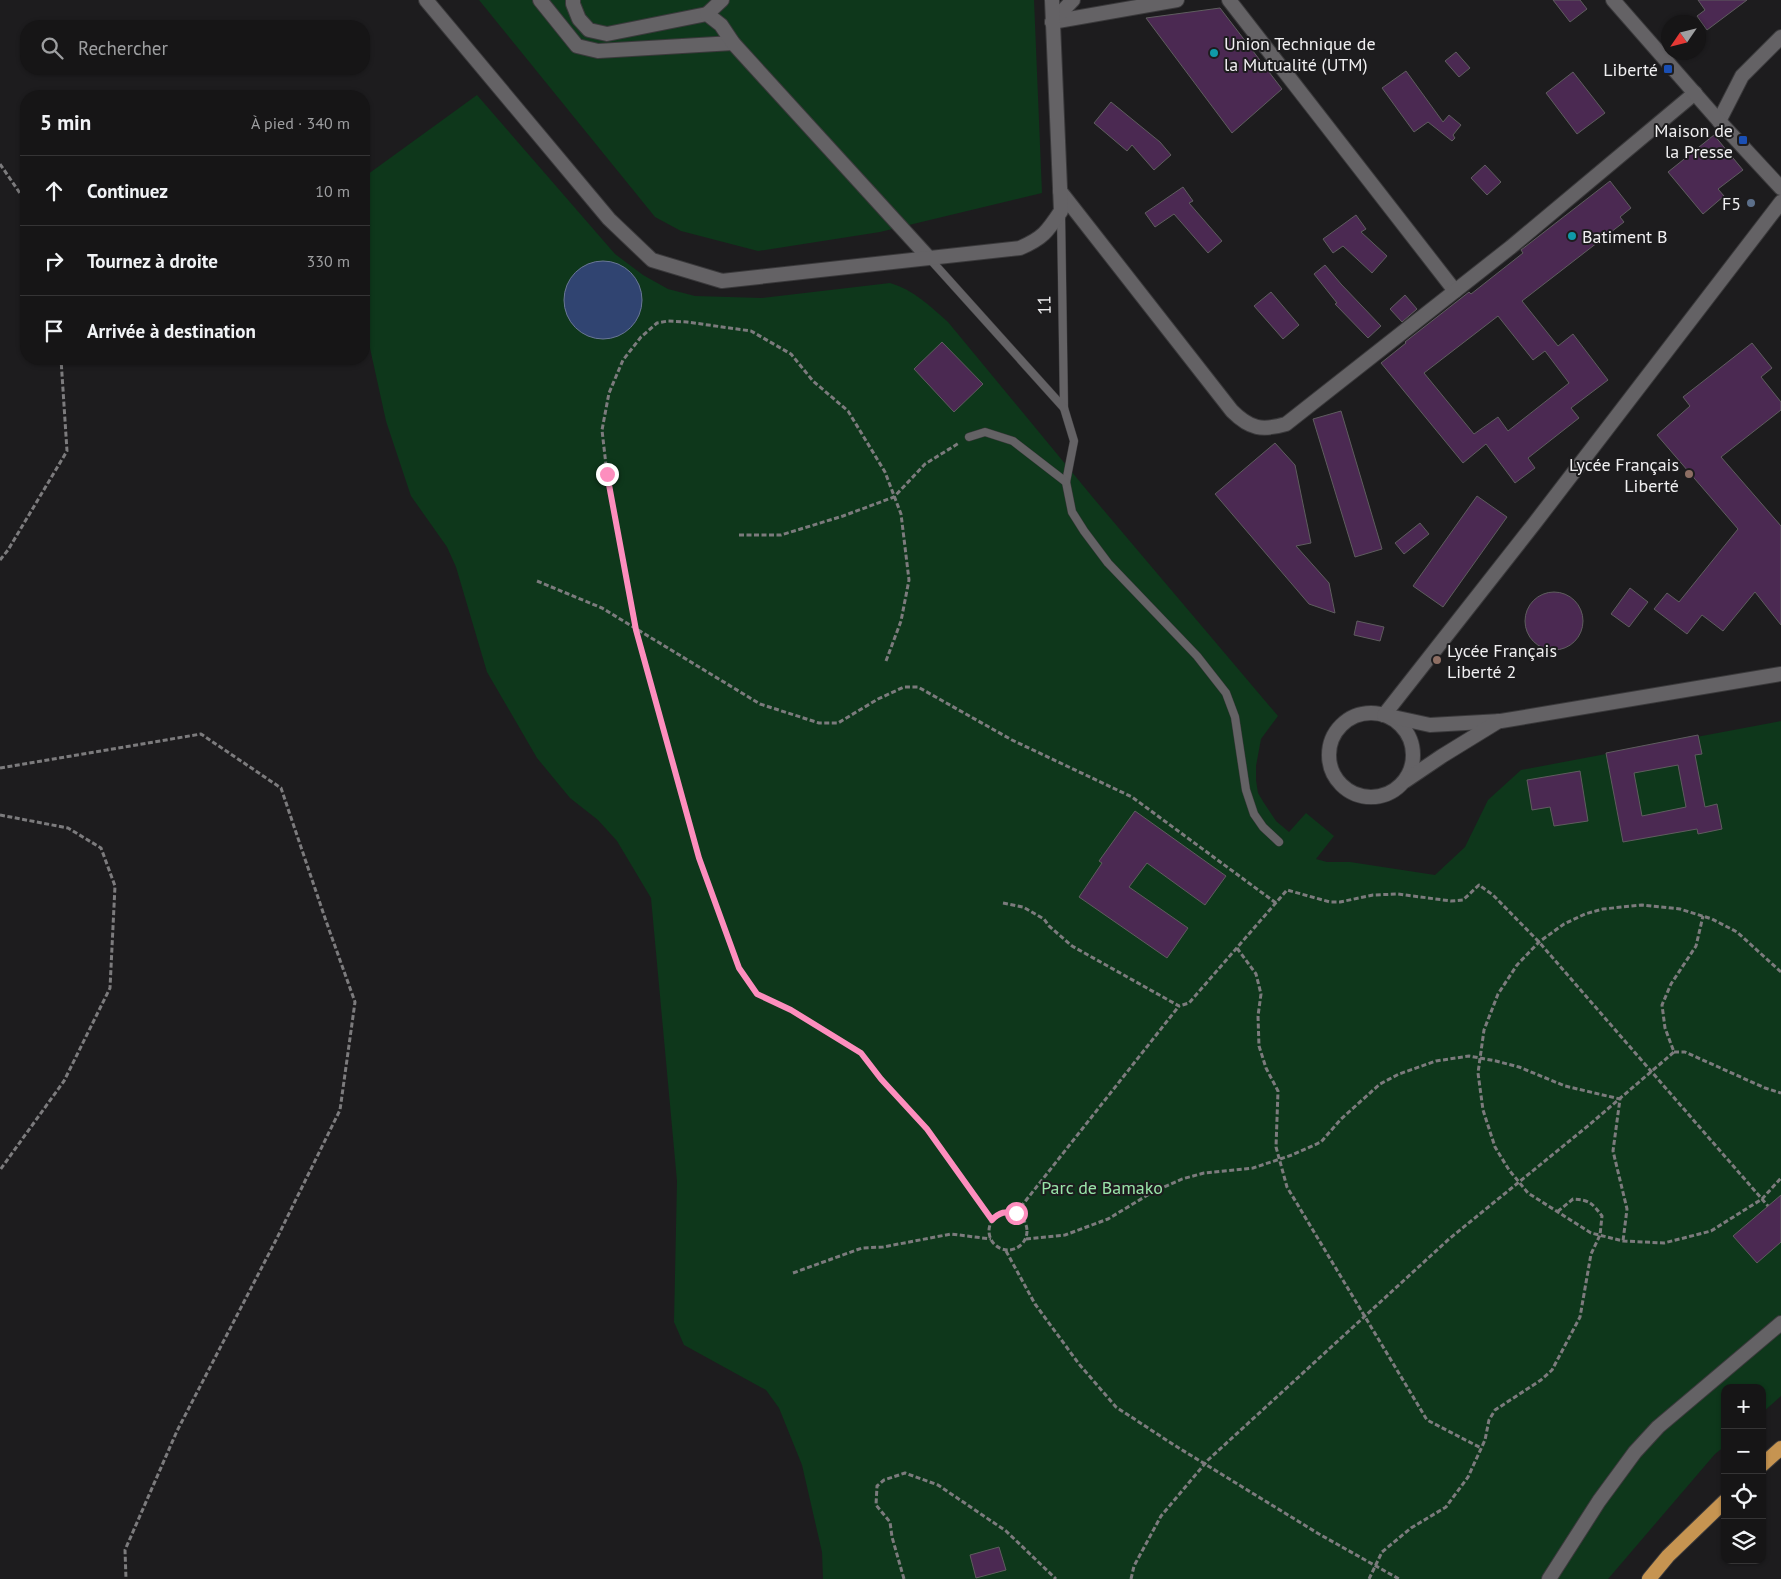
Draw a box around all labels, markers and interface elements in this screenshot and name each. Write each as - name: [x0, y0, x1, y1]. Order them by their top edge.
- north arrow: [1661, 15, 1706, 60]
- search box: [20, 20, 370, 75]
- place label: Union Technique de la Mutualité (UTM): [1224, 32, 1376, 76]
- icon: search: [38, 34, 66, 62]
- text: Rechercher: [78, 36, 168, 60]
- marker: Union Technique de la Mutualité (UTM): [1208, 47, 1220, 59]
- place label: Liberté: [1603, 58, 1658, 81]
- marker: Liberté: [1662, 63, 1674, 75]
- text: 5 min: [40, 109, 91, 136]
- text: À pied · 340 m: [251, 113, 350, 133]
- place label: Maison de la Presse: [1654, 119, 1733, 163]
- marker: Maison de la Presse: [1737, 134, 1749, 146]
- icon: ahead: [40, 177, 68, 205]
- text: Continuez: [87, 179, 168, 203]
- text: 10 m: [315, 181, 350, 201]
- place label: F5: [1722, 192, 1741, 215]
- marker: F5: [1745, 197, 1757, 209]
- place label: Batiment B: [1582, 225, 1667, 248]
- marker: Batiment B: [1566, 230, 1578, 242]
- icon: right: [40, 247, 68, 275]
- text: Tournez à droite: [87, 249, 218, 273]
- text: 330 m: [307, 251, 350, 271]
- street label: 11: [1032, 295, 1056, 315]
- icon: arrive: [40, 317, 68, 345]
- text: Arrivée à destination: [87, 319, 256, 343]
- place label: Lycée Français Liberté: [1569, 453, 1679, 497]
- route end: [596, 463, 619, 486]
- marker: Lycée Français Liberté: [1683, 468, 1695, 480]
- place label: Lycée Français Liberté 2: [1447, 639, 1557, 683]
- marker: Lycée Français Liberté 2: [1431, 654, 1443, 666]
- park label: Parc de Bamako: [1041, 1176, 1163, 1199]
- route start: [1005, 1202, 1028, 1225]
- map controls: [1721, 1384, 1766, 1564]
- button: +: [1721, 1384, 1766, 1429]
- button: −: [1721, 1429, 1766, 1474]
- button: locate: [1721, 1474, 1766, 1519]
- button: layers: [1721, 1519, 1766, 1564]

